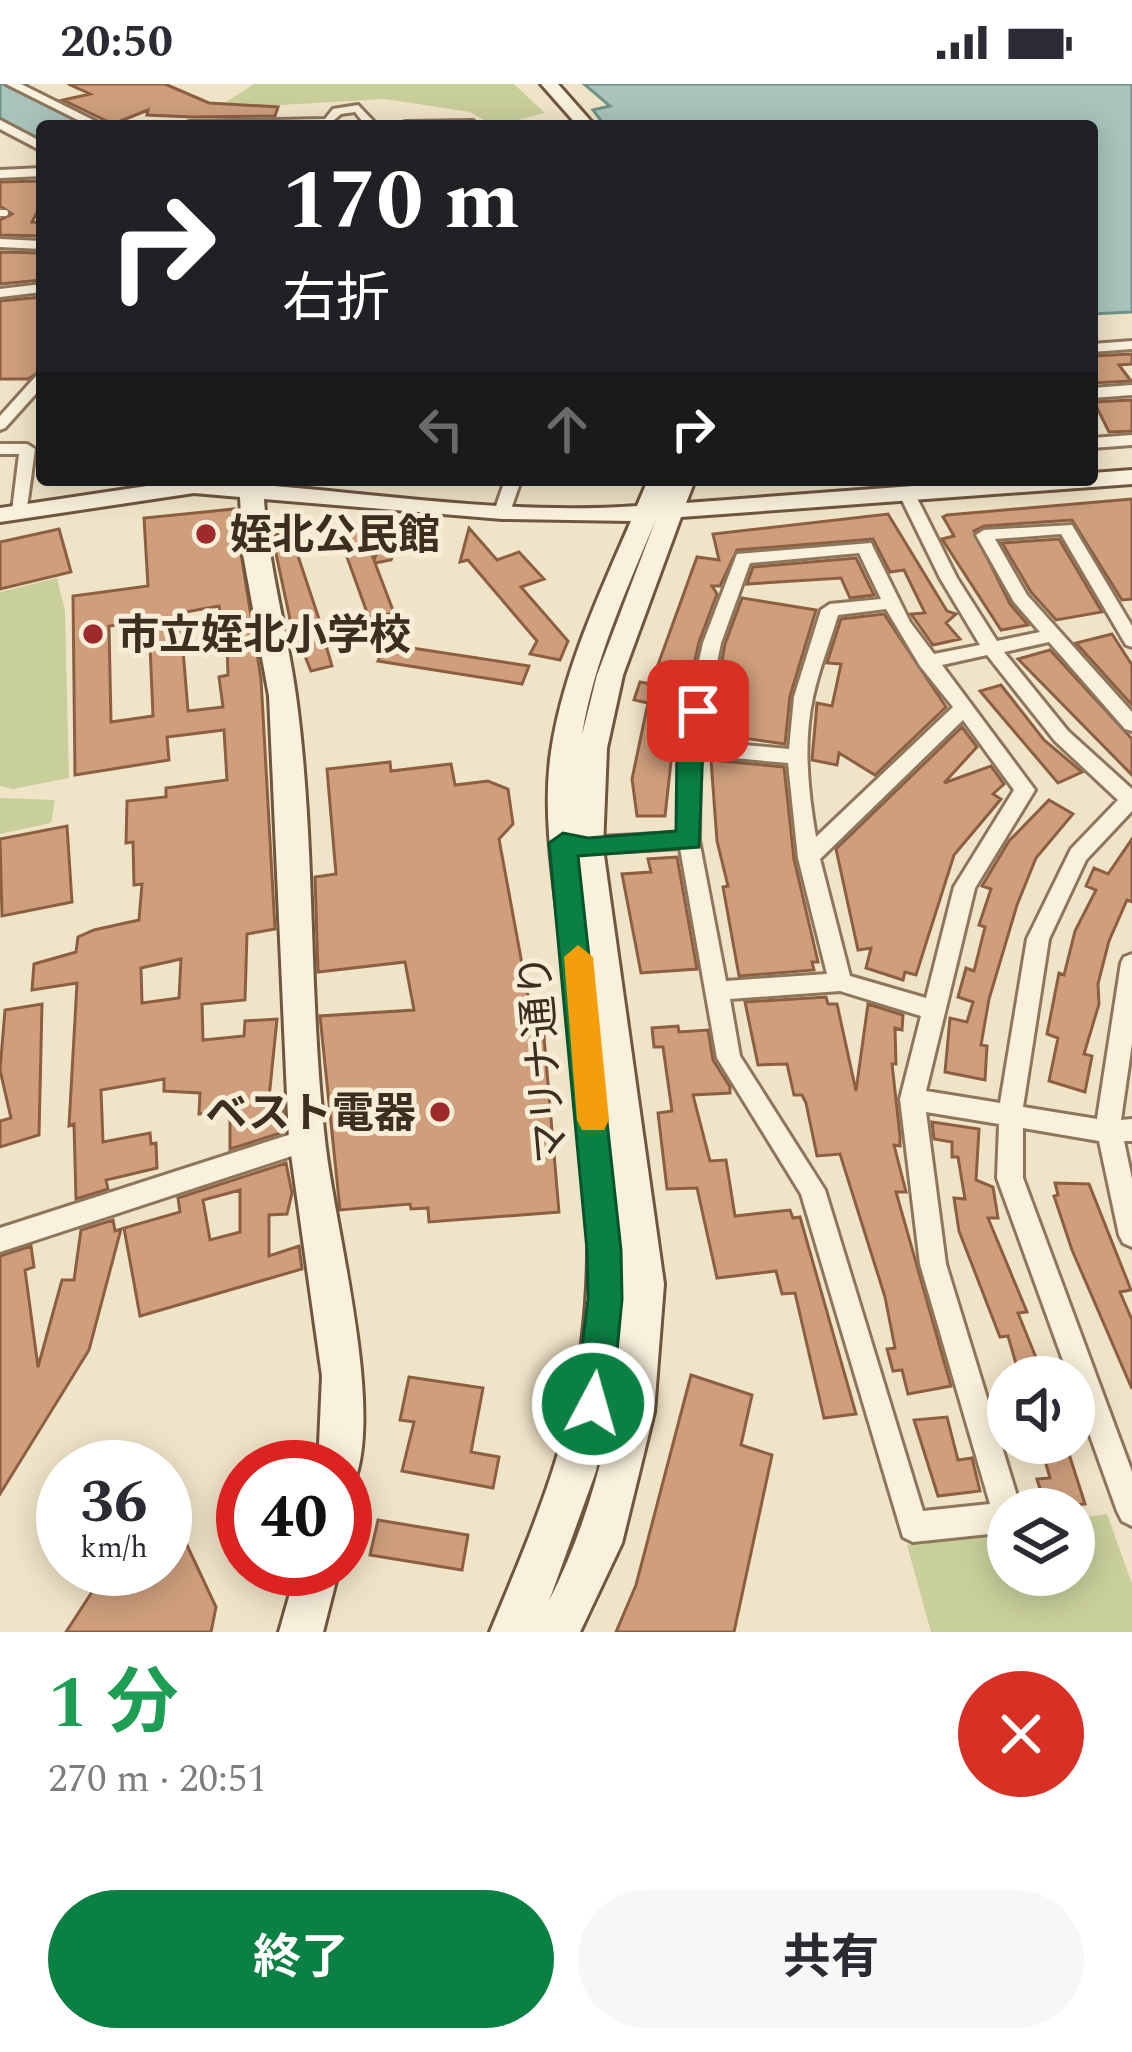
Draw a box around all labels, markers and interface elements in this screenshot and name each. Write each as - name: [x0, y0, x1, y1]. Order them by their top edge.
- text: 20:50: [60, 8, 173, 77]
- text: 170 m: [282, 138, 520, 266]
- icon: right: [84, 168, 240, 324]
- text: 右折: [282, 259, 390, 341]
- icon: left: [408, 396, 474, 462]
- icon: ahead: [534, 396, 600, 462]
- icon: right: [660, 396, 726, 462]
- place label: 姪北公民館: [230, 505, 440, 568]
- marker: 姪北公民館: [193, 521, 219, 547]
- place label: 市立姪北小学校: [117, 605, 411, 668]
- marker: 市立姪北小学校: [80, 621, 106, 647]
- pin: [647, 660, 749, 762]
- icon: arrive: [665, 678, 731, 744]
- street label: マリナ通り: [504, 951, 585, 1166]
- place label: ベスト電器: [205, 1083, 416, 1146]
- marker: ベスト電器: [427, 1099, 453, 1125]
- position arrow: [530, 1341, 656, 1467]
- map controls: [987, 1356, 1095, 1596]
- button: sound: [987, 1356, 1095, 1464]
- speed limit sign: 40: [216, 1440, 372, 1596]
- text: 36: [80, 1457, 148, 1549]
- button: layers: [987, 1488, 1095, 1596]
- text: km/h: [80, 1525, 148, 1571]
- text: 1 分: [48, 1650, 178, 1759]
- button: close: [958, 1671, 1084, 1797]
- text: 270 m · 20:51: [48, 1750, 267, 1809]
- button: 終了: [48, 1890, 554, 2028]
- button: 共有: [578, 1890, 1084, 2028]

